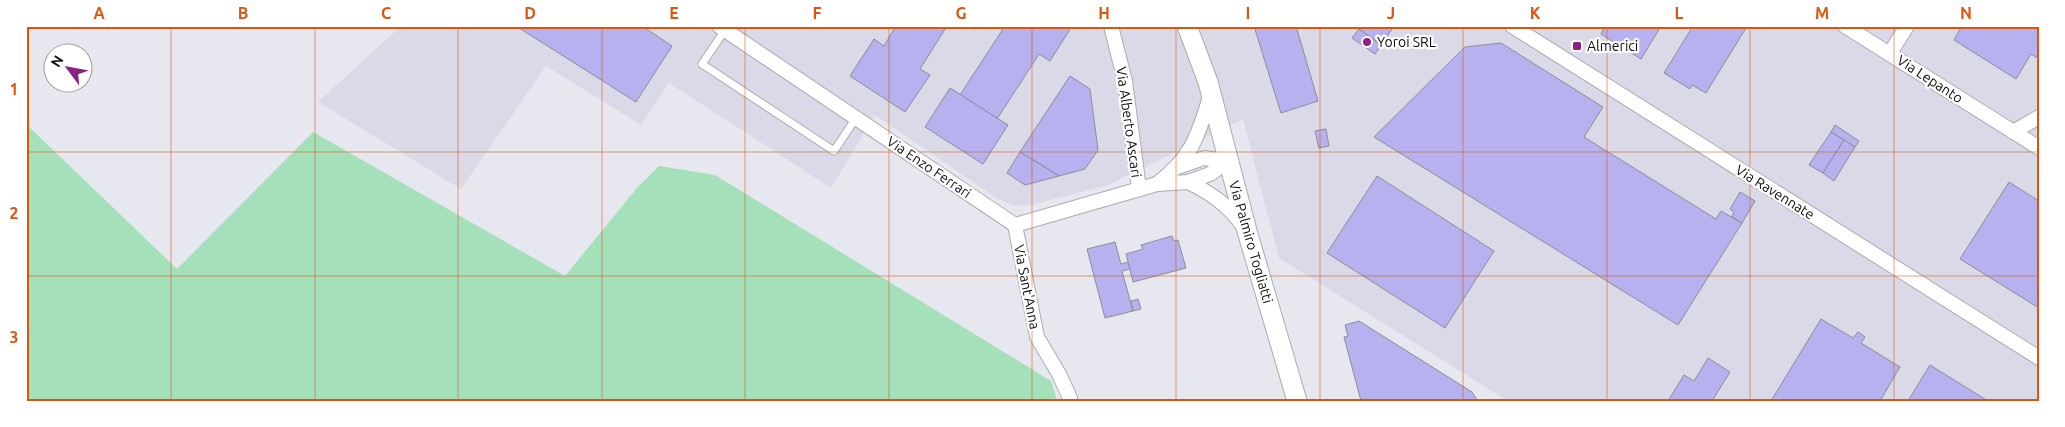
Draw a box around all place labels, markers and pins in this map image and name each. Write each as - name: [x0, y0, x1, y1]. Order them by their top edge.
- place label: Yoroi SRL: [1377, 34, 1436, 50]
- marker: Yoroi SRL: [1361, 36, 1373, 48]
- place label: Almerici: [1587, 38, 1638, 54]
- marker: Almerici: [1571, 40, 1583, 52]

